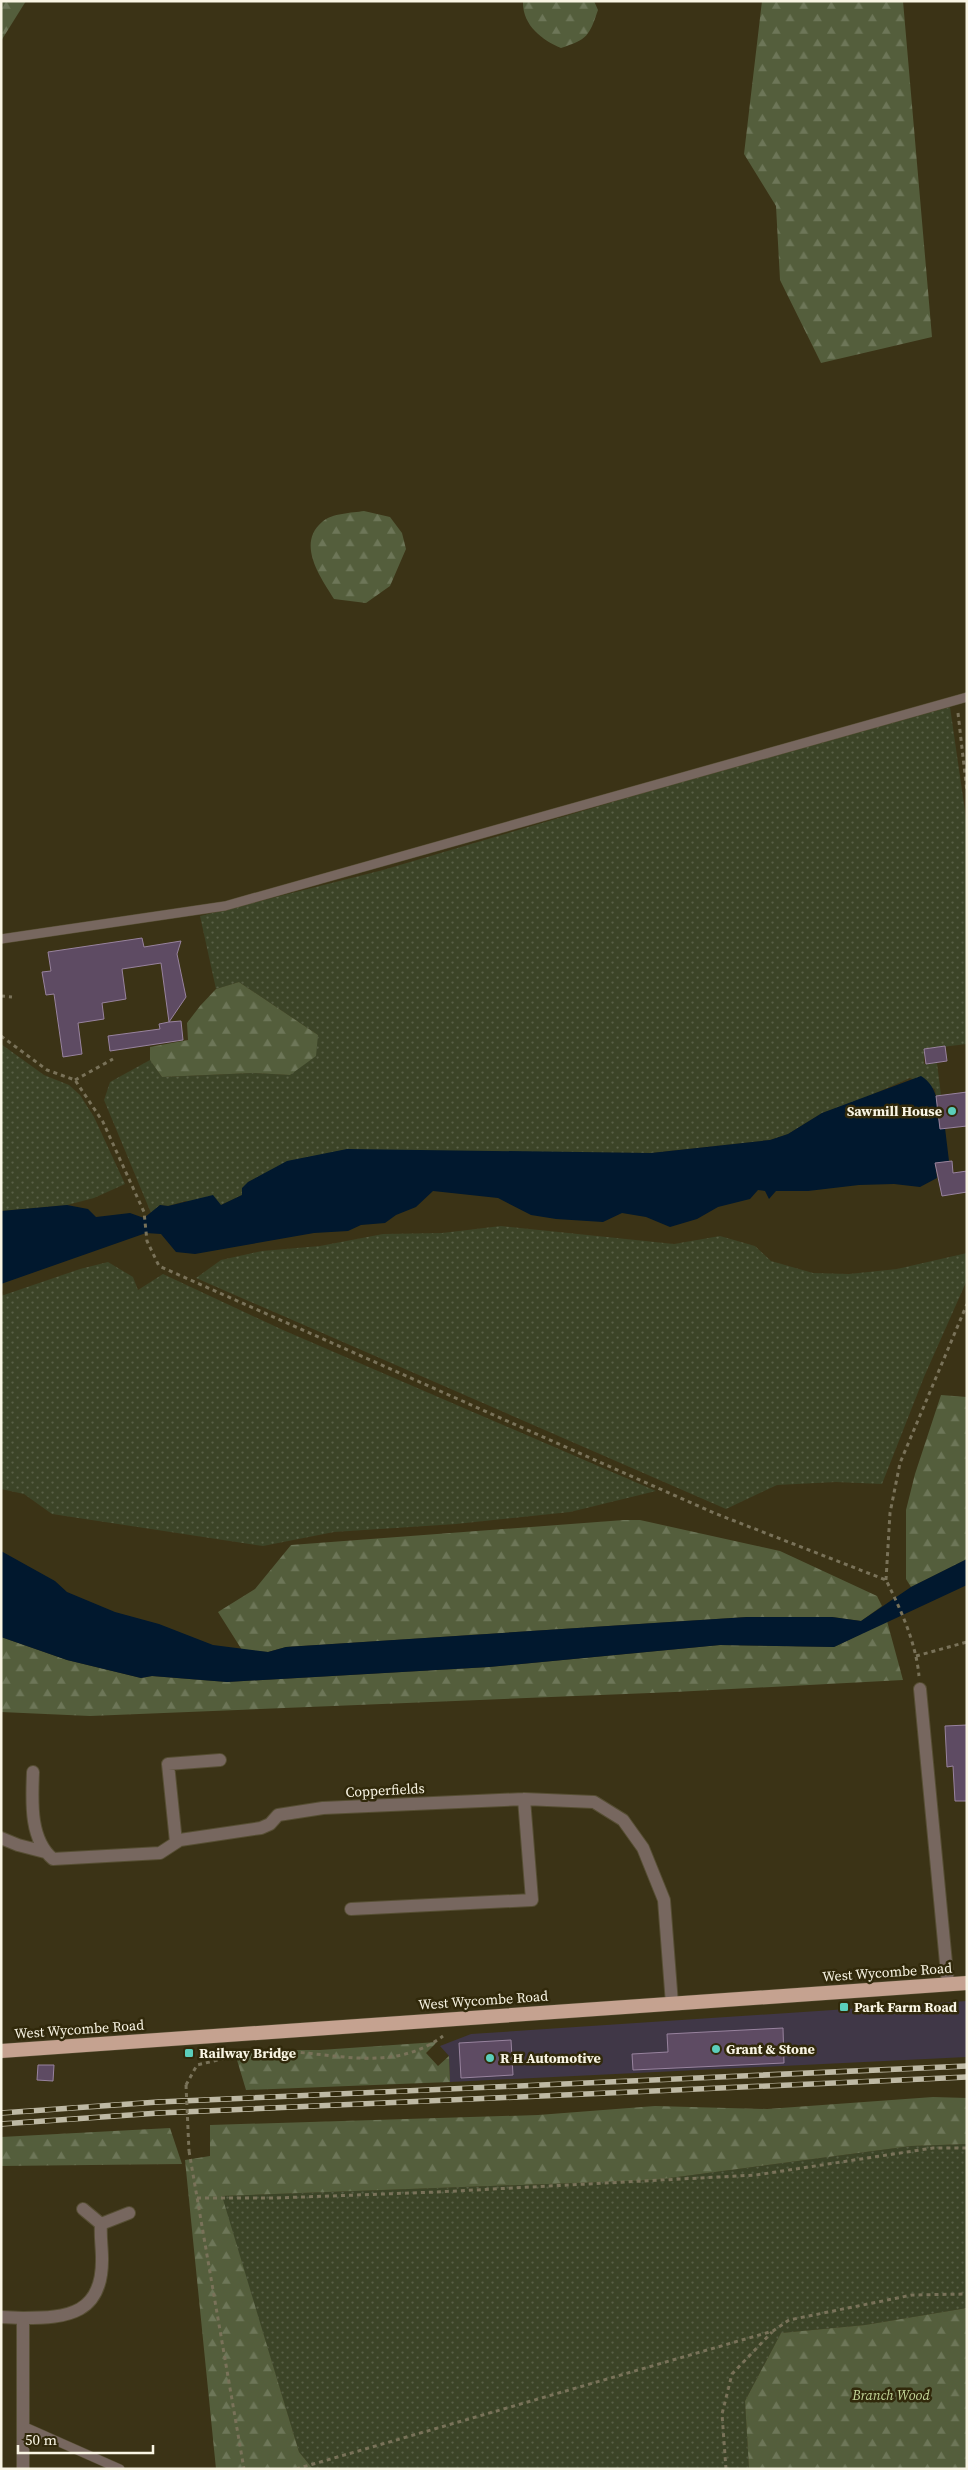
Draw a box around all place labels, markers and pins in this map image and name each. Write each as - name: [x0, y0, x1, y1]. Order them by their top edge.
- place label: Sawmill House: [847, 1101, 942, 1121]
- marker: Sawmill House: [946, 1105, 958, 1117]
- place label: Park Farm Road: [854, 1997, 958, 2017]
- marker: Park Farm Road: [838, 2001, 850, 2013]
- place label: Grant & Stone: [726, 2039, 815, 2059]
- place label: Railway Bridge: [199, 2043, 296, 2063]
- marker: Grant & Stone: [710, 2043, 722, 2055]
- marker: Railway Bridge: [183, 2047, 195, 2059]
- place label: R H Automotive: [500, 2048, 601, 2068]
- marker: R H Automotive: [484, 2052, 496, 2064]

